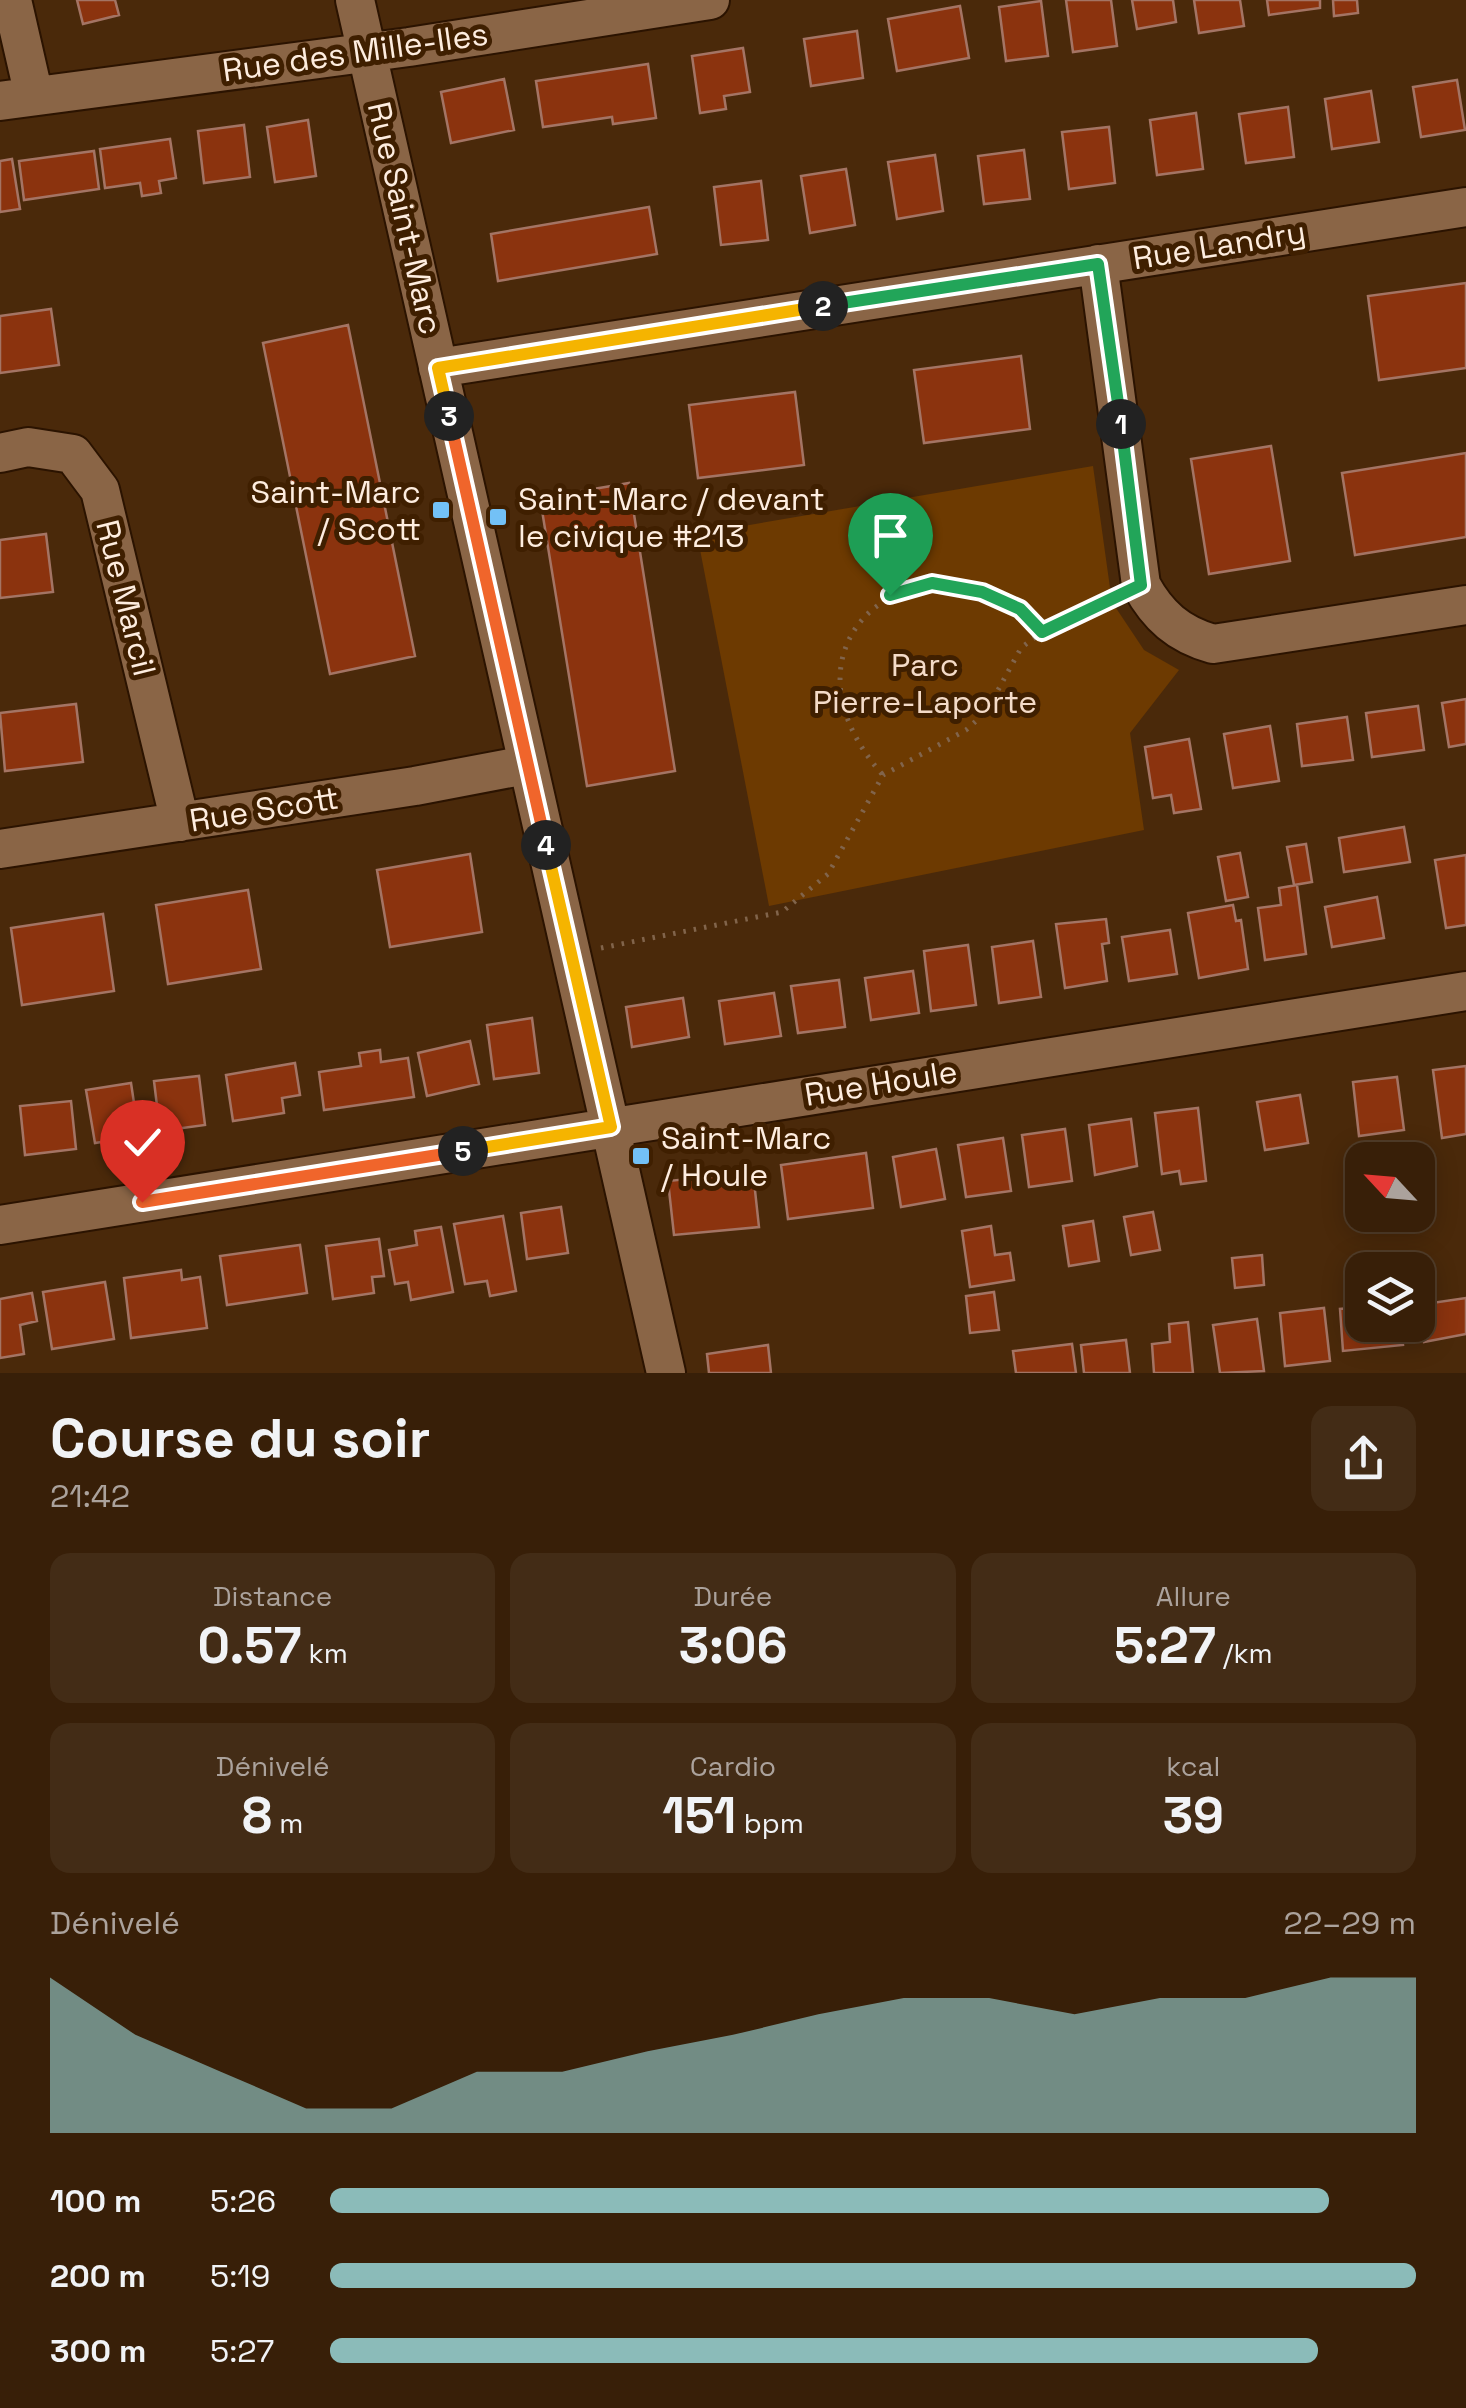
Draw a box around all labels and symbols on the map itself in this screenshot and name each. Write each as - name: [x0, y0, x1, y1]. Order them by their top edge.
- street label: Rue des Mille-Iles: [220, 14, 490, 90]
- street label: Rue Saint-Marc: [359, 98, 451, 338]
- street label: Rue Landry: [1130, 212, 1308, 278]
- pin: 2: [798, 281, 848, 331]
- pin: 3: [424, 391, 474, 441]
- pin: 1: [1096, 399, 1146, 449]
- place label: Saint-Marc / Scott: [251, 472, 421, 549]
- place label: Saint-Marc / devant le civique #213: [518, 479, 825, 556]
- pin: [848, 493, 933, 596]
- marker: Saint-Marc / Scott: [430, 499, 452, 521]
- marker: Saint-Marc / devant le civique #213: [487, 506, 509, 528]
- street label: Rue Marcil: [87, 516, 165, 680]
- park label: Parc Pierre-Laporte: [813, 645, 1037, 722]
- street label: Rue Scott: [187, 777, 341, 841]
- pin: 4: [521, 820, 571, 870]
- street label: Rue Houle: [802, 1051, 960, 1115]
- pin: [100, 1100, 185, 1203]
- place label: Saint-Marc / Houle: [661, 1118, 831, 1195]
- pin: 5: [438, 1126, 488, 1176]
- north arrow: [1345, 1142, 1435, 1232]
- marker: Saint-Marc / Houle: [630, 1145, 652, 1167]

